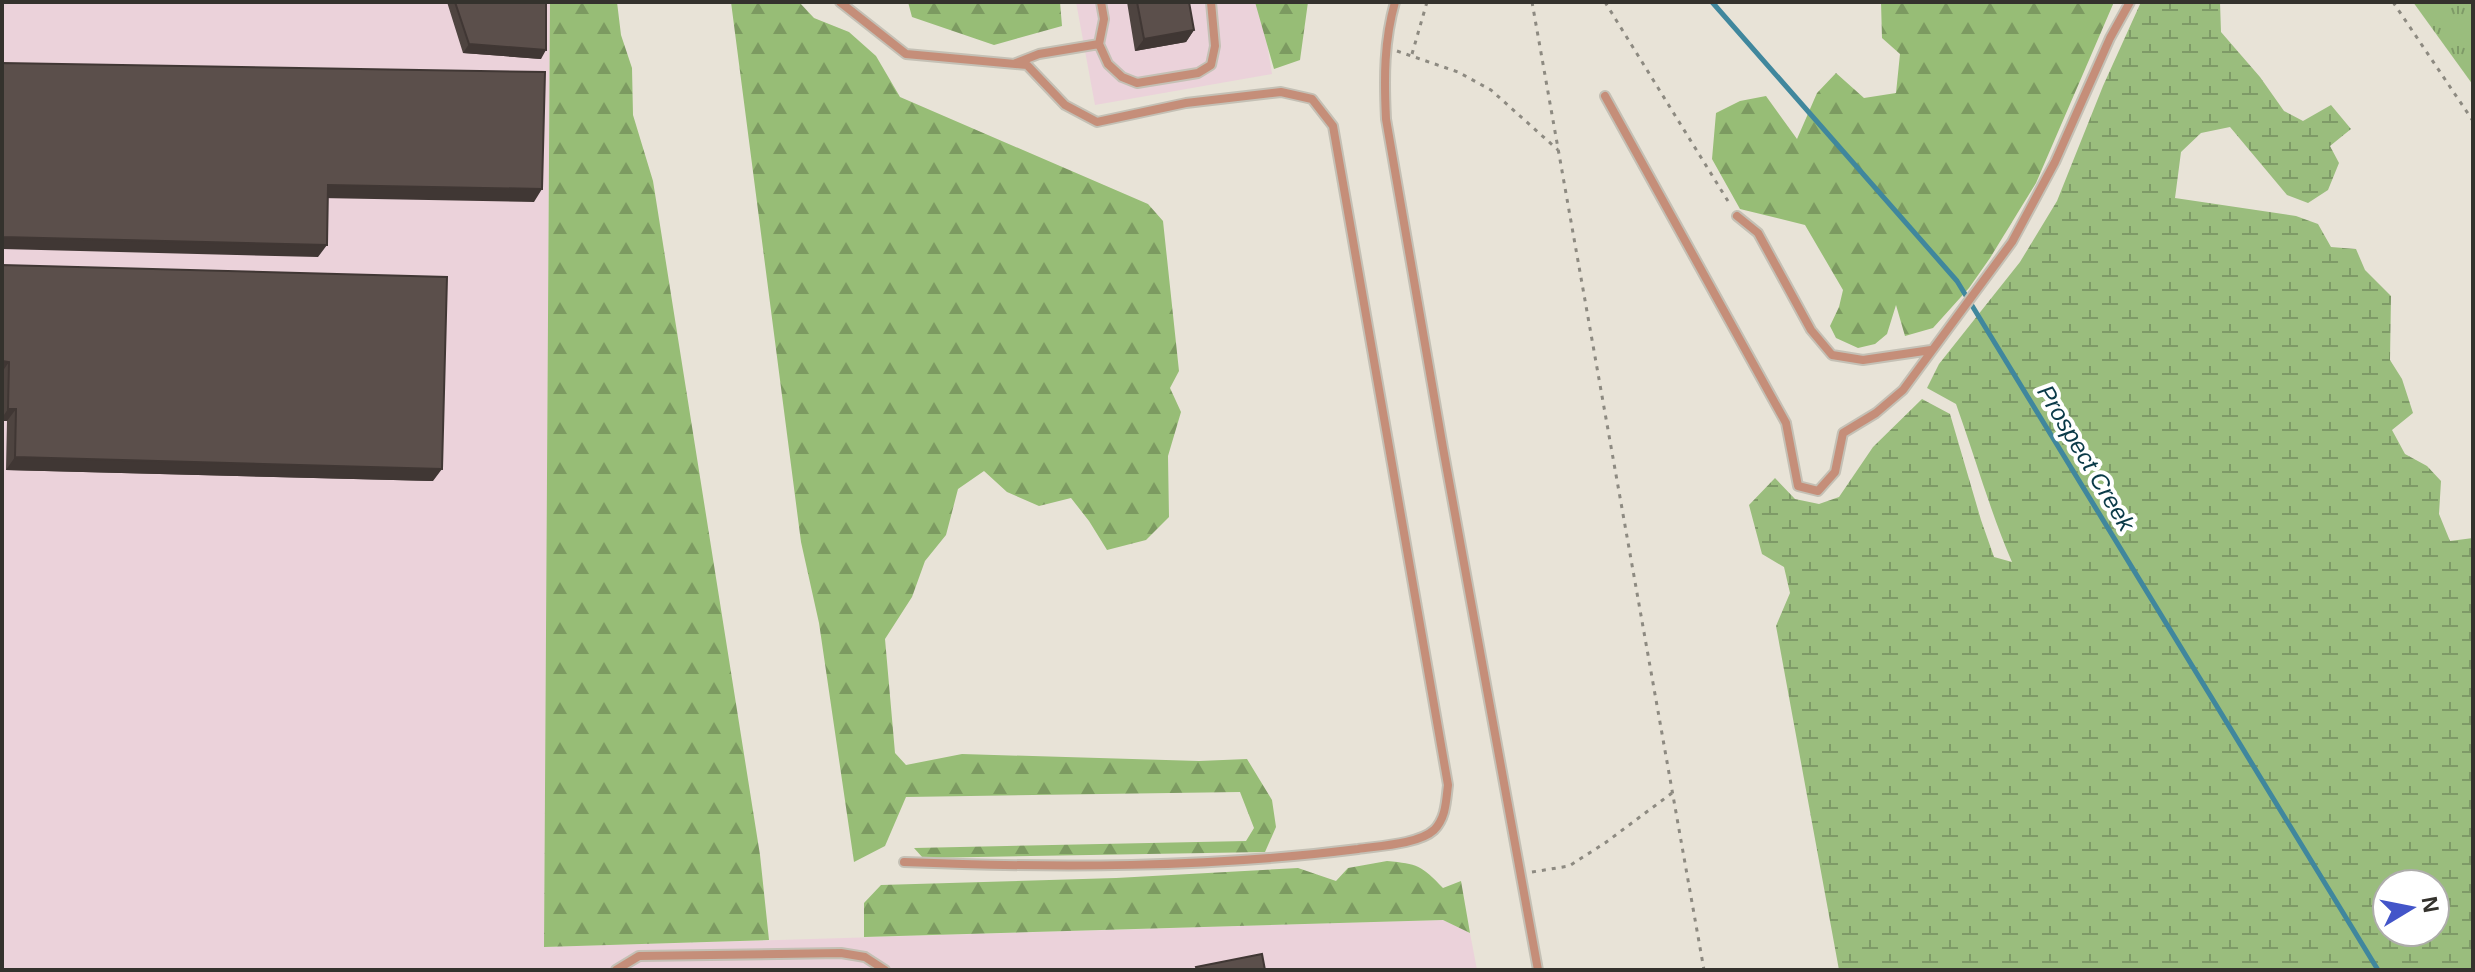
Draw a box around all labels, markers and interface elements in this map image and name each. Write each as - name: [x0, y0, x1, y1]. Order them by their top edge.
- water label: Prospect Creek: [2032, 380, 2142, 537]
- north arrow: [2371, 868, 2451, 948]
- text: N: [2417, 895, 2444, 915]

